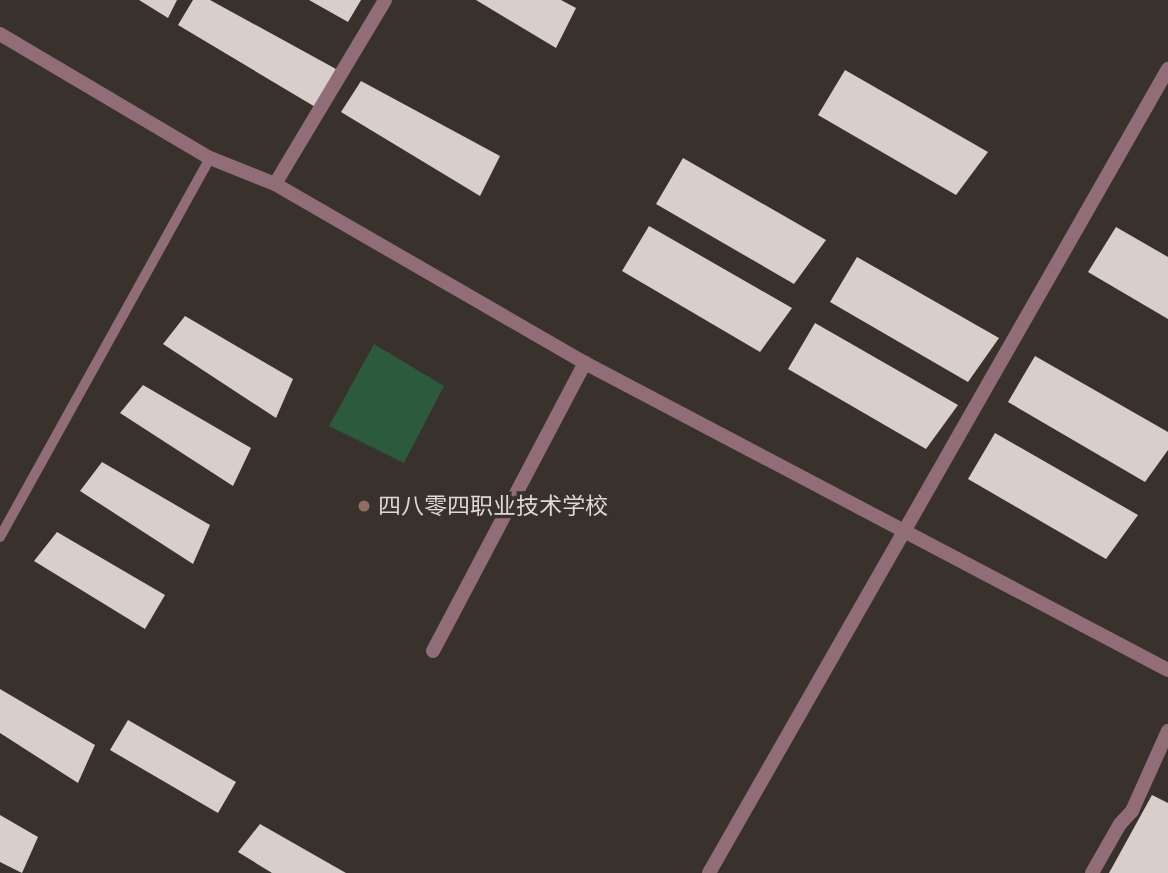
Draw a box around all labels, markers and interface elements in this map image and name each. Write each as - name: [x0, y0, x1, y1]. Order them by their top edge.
- place label: 四八零四职业技术学校: [378, 492, 608, 520]
- marker: 四八零四职业技术学校: [356, 498, 372, 514]

